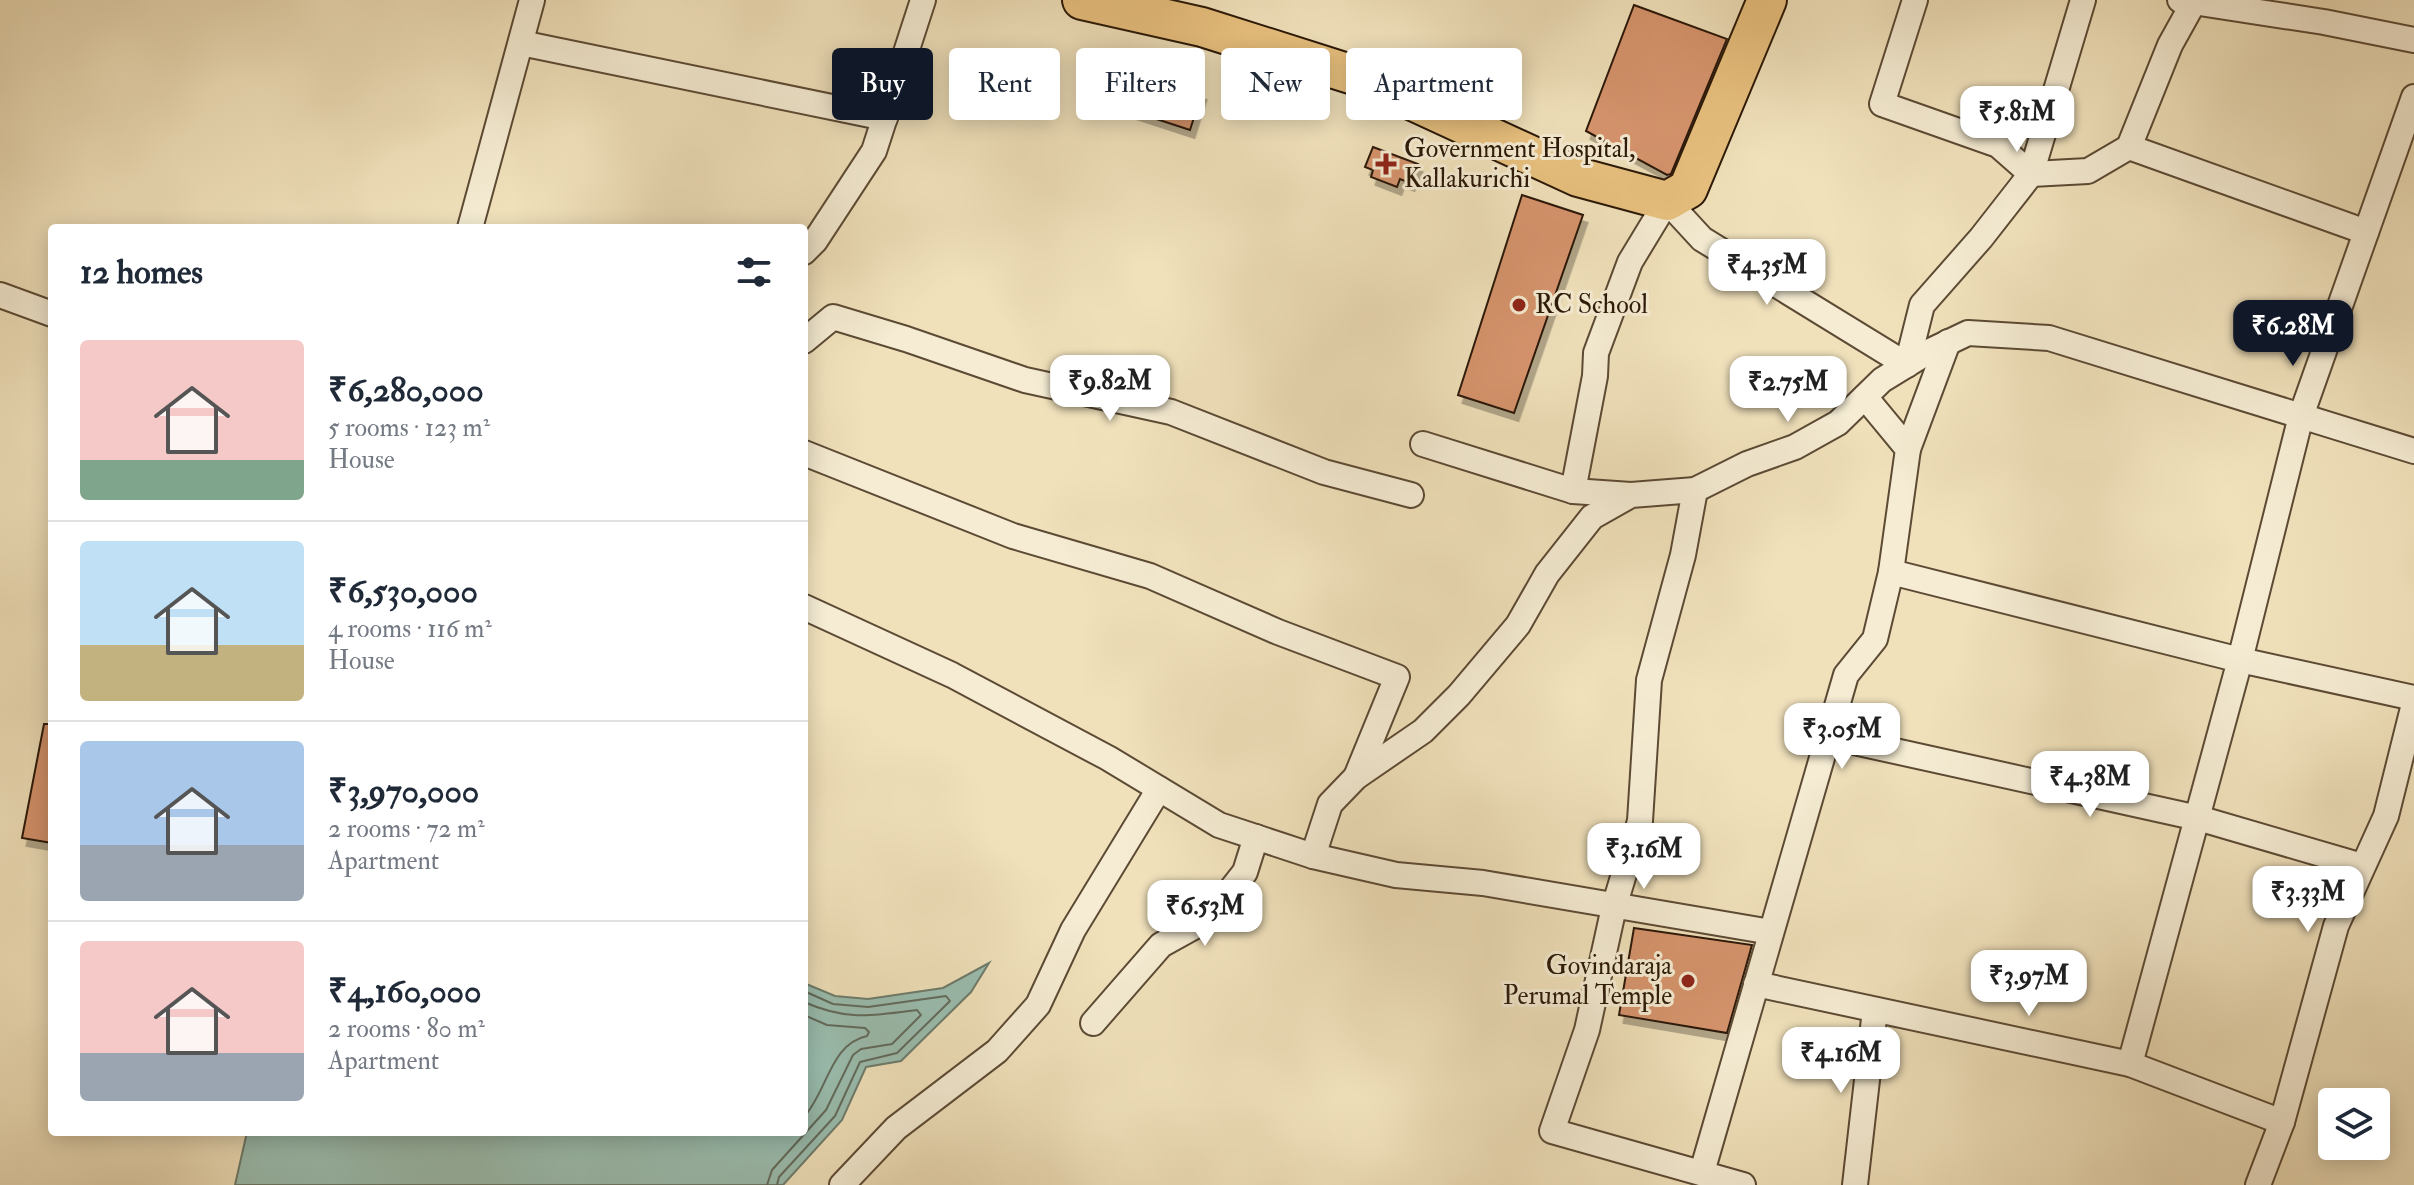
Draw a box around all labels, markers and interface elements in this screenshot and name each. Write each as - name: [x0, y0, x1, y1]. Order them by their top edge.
- chip: Buy: [832, 48, 933, 120]
- chip: Rent: [949, 48, 1060, 120]
- chip: Filters: [1076, 48, 1205, 120]
- chip: New: [1221, 48, 1330, 120]
- chip: Apartment: [1346, 48, 1522, 120]
- pin: ₹5.81M: [1952, 86, 2082, 154]
- text: ₹5.81M: [1978, 96, 2056, 128]
- place label: Government Hospital, Kallakurichi: [1404, 133, 1635, 195]
- marker: Government Hospital, Kallakurichi: [1375, 153, 1397, 175]
- pin: ₹4.35M: [1702, 239, 1832, 307]
- text: ₹4.35M: [1726, 249, 1808, 281]
- icon: filters: [732, 250, 776, 294]
- text: 12 homes: [80, 251, 203, 294]
- place label: RC School: [1535, 289, 1648, 321]
- marker: RC School: [1510, 296, 1528, 314]
- pin: ₹6.28M: [2228, 300, 2358, 368]
- text: ₹6.28M: [2251, 310, 2335, 342]
- pin: ₹9.82M: [1045, 355, 1175, 423]
- pin: ₹2.75M: [1723, 356, 1853, 424]
- text: ₹9.82M: [1068, 365, 1152, 397]
- text: ₹2.75M: [1748, 366, 1828, 398]
- text: ₹6,280,000: [328, 369, 484, 412]
- icon: home: [144, 372, 240, 468]
- text: 5 rooms · 123 m²: [328, 412, 490, 444]
- text: House: [328, 444, 395, 476]
- text: ₹6,530,000: [328, 570, 478, 613]
- icon: home: [144, 573, 240, 669]
- text: 4 rooms · 116 m²: [328, 613, 492, 645]
- text: House: [328, 645, 395, 677]
- pin: ₹3.05M: [1777, 703, 1907, 771]
- text: ₹3.05M: [1802, 713, 1882, 745]
- pin: ₹4.38M: [2025, 751, 2155, 819]
- text: ₹4.38M: [2049, 761, 2131, 793]
- text: ₹3,970,000: [328, 770, 479, 813]
- icon: home: [144, 773, 240, 869]
- text: 2 rooms · 72 m²: [328, 813, 485, 845]
- pin: ₹3.16M: [1579, 823, 1709, 891]
- text: ₹3.16M: [1605, 833, 1683, 865]
- text: Apartment: [328, 845, 439, 877]
- pin: ₹3.33M: [2243, 866, 2373, 934]
- text: ₹3.33M: [2270, 876, 2346, 908]
- pin: ₹6.53M: [1140, 880, 1270, 948]
- text: ₹6.53M: [1165, 890, 1245, 922]
- place label: Govindaraja Perumal Temple: [1503, 950, 1672, 1013]
- pin: ₹3.97M: [1964, 950, 2094, 1018]
- text: ₹3.97M: [1989, 960, 2069, 992]
- text: ₹4,160,000: [328, 970, 481, 1013]
- marker: Govindaraja Perumal Temple: [1679, 972, 1697, 990]
- icon: home: [144, 973, 240, 1069]
- text: 2 rooms · 80 m²: [328, 1013, 485, 1045]
- pin: ₹4.16M: [1776, 1027, 1906, 1095]
- text: ₹4.16M: [1800, 1037, 1882, 1069]
- text: Apartment: [328, 1045, 439, 1077]
- map controls: [2318, 1088, 2390, 1160]
- button: layers: [2318, 1088, 2390, 1160]

